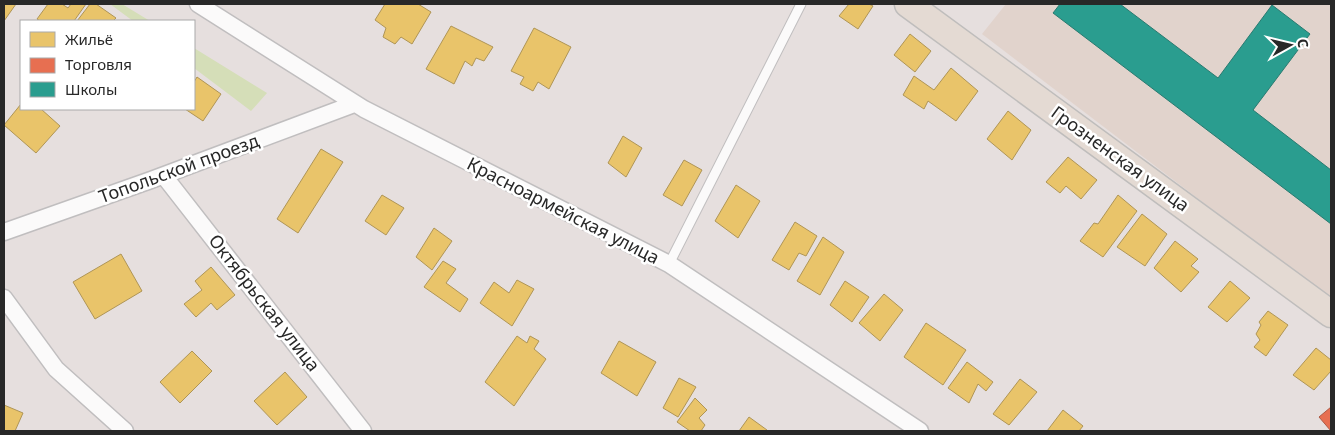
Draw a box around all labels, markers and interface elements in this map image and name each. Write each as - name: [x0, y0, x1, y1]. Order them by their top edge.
- legend: [20, 20, 195, 110]
- north arrow: [1265, 20, 1315, 70]
- text: Жильё: [65, 29, 113, 49]
- text: С: [1293, 37, 1313, 49]
- text: Торговля: [65, 54, 132, 74]
- text: Школы: [65, 79, 117, 99]
- street label: Грозненская улица: [1047, 100, 1194, 216]
- street label: Топольской проезд: [95, 128, 262, 208]
- street label: Красноармейская улица: [463, 151, 664, 269]
- street label: Октябрьская улица: [204, 229, 326, 376]

